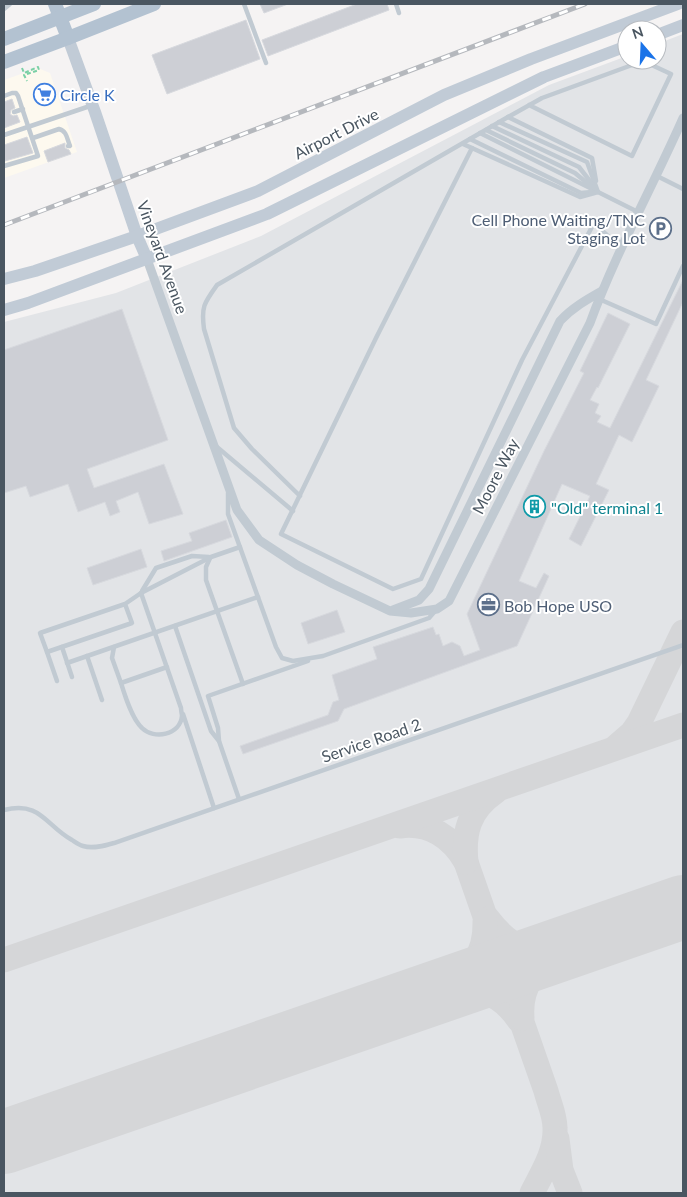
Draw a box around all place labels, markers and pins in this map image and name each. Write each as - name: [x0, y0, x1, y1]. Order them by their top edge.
- supermarket icon: Circle K: [32, 82, 56, 106]
- place label: Circle K: [60, 85, 115, 104]
- place label: Cell Phone Waiting/TNC Staging Lot: [471, 210, 645, 247]
- parking icon: Cell Phone Waiting/TNC Staging Lot: [649, 216, 673, 240]
- building icon: "Old" terminal 1: [523, 495, 547, 519]
- place label: "Old" terminal 1: [551, 498, 663, 517]
- office icon: Bob Hope USO: [476, 593, 500, 617]
- place label: Bob Hope USO: [504, 596, 612, 615]

